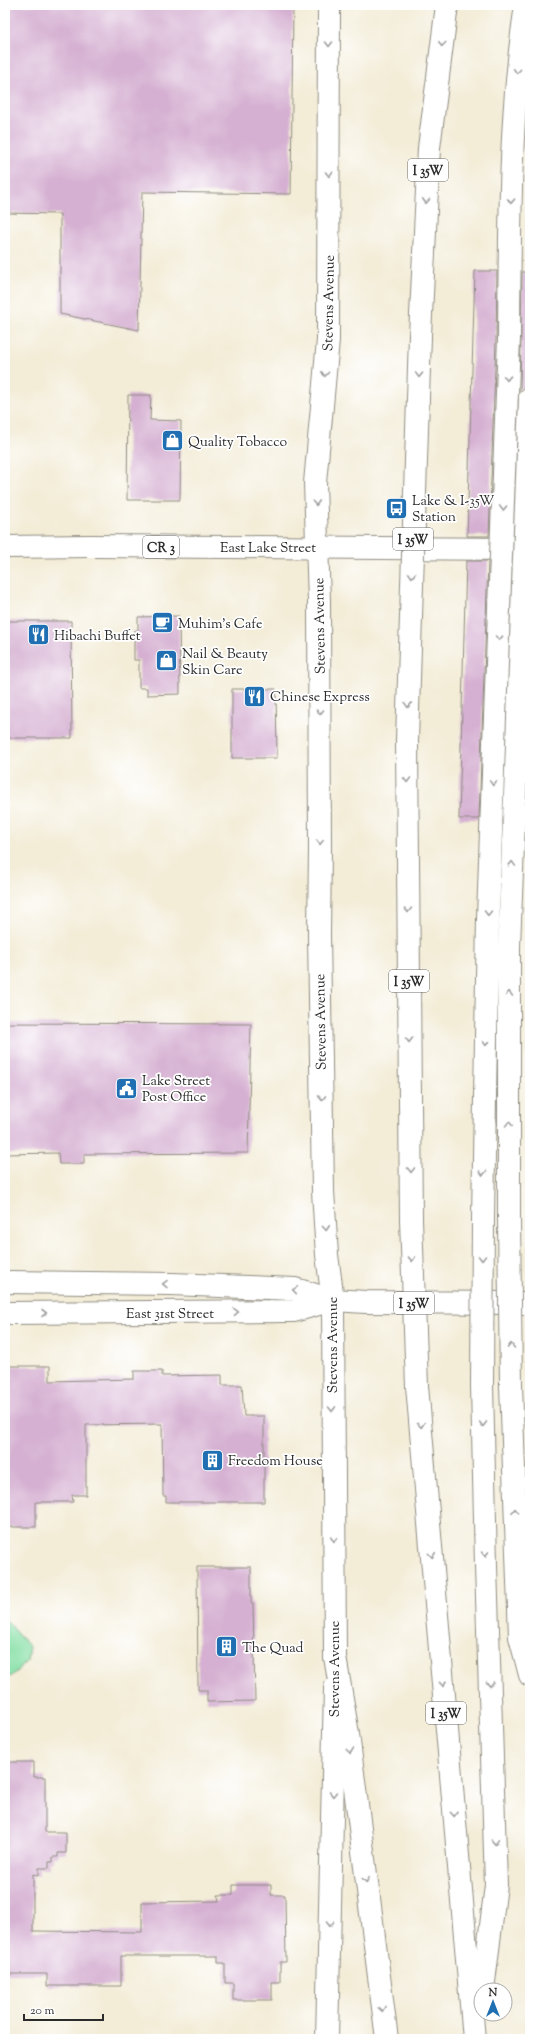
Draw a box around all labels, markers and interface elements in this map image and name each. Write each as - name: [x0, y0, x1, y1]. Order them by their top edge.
- one-way arrow: [325, 41, 333, 47]
- one-way arrow: [438, 41, 447, 47]
- one-way arrow: [513, 68, 522, 74]
- road number: I 35W: [408, 159, 448, 181]
- one-way arrow: [325, 171, 333, 177]
- one-way arrow: [422, 198, 431, 204]
- one-way arrow: [506, 198, 515, 204]
- street label: Stevens Avenue: [319, 255, 341, 351]
- one-way arrow: [321, 371, 330, 377]
- one-way arrow: [415, 372, 423, 378]
- one-way arrow: [503, 375, 512, 381]
- shop icon: Quality Tobacco: [160, 428, 186, 454]
- place label: Quality Tobacco: [188, 433, 288, 453]
- place label: Lake & I-35W Station: [412, 492, 495, 528]
- bus stop icon: Lake & I-35W Station: [383, 495, 409, 521]
- one-way arrow: [312, 500, 320, 506]
- one-way arrow: [498, 505, 507, 511]
- road number: I 35W: [393, 528, 433, 550]
- road number: CR 3: [143, 536, 179, 558]
- street label: East Lake Street: [220, 539, 316, 559]
- one-way arrow: [408, 572, 417, 578]
- street label: Stevens Avenue: [310, 578, 332, 674]
- cafe icon: Muhim's Cafe: [149, 610, 175, 636]
- place label: Muhim's Cafe: [178, 615, 262, 635]
- restaurant icon: Hibachi Buffet: [25, 622, 51, 648]
- place label: Hibachi Buffet: [54, 627, 141, 647]
- one-way arrow: [495, 635, 503, 641]
- place label: Nail & Beauty Skin Care: [182, 645, 268, 681]
- shop icon: Nail & Beauty Skin Care: [154, 648, 180, 674]
- restaurant icon: Chinese Express: [241, 683, 267, 709]
- place label: Chinese Express: [270, 688, 370, 708]
- one-way arrow: [404, 702, 412, 708]
- one-way arrow: [316, 709, 324, 715]
- one-way arrow: [403, 777, 411, 783]
- one-way arrow: [488, 780, 497, 786]
- one-way arrow: [316, 839, 324, 845]
- one-way arrow: [508, 861, 517, 867]
- one-way arrow: [404, 907, 412, 913]
- one-way arrow: [484, 910, 492, 916]
- road number: I 35W: [389, 970, 429, 992]
- street label: Stevens Avenue: [311, 974, 333, 1070]
- one-way arrow: [505, 991, 513, 997]
- one-way arrow: [405, 1037, 413, 1043]
- one-way arrow: [481, 1040, 490, 1046]
- place label: Lake Street Post Office: [142, 1072, 210, 1108]
- public building icon: Lake Street Post Office: [114, 1075, 140, 1101]
- one-way arrow: [318, 1095, 326, 1101]
- one-way arrow: [505, 1121, 513, 1127]
- one-way arrow: [406, 1167, 415, 1173]
- one-way arrow: [479, 1170, 487, 1176]
- one-way arrow: [321, 1225, 330, 1231]
- one-way arrow: [478, 1255, 487, 1261]
- one-way arrow: [408, 1256, 417, 1262]
- one-way arrow: [162, 1280, 168, 1288]
- one-way arrow: [292, 1286, 298, 1295]
- road number: I 35W: [394, 1292, 434, 1314]
- street label: Stevens Avenue: [324, 1297, 344, 1393]
- street label: East 31st Street: [126, 1305, 214, 1325]
- one-way arrow: [233, 1308, 239, 1317]
- one-way arrow: [41, 1309, 47, 1317]
- one-way arrow: [506, 1343, 515, 1349]
- one-way arrow: [328, 1406, 336, 1412]
- one-way arrow: [478, 1421, 487, 1427]
- one-way arrow: [416, 1422, 425, 1428]
- building icon: Freedom House: [200, 1447, 226, 1473]
- place label: Freedom House: [228, 1452, 323, 1472]
- one-way arrow: [511, 1508, 519, 1514]
- one-way arrow: [330, 1536, 338, 1542]
- one-way arrow: [481, 1551, 489, 1557]
- one-way arrow: [427, 1552, 436, 1558]
- street label: Stevens Avenue: [326, 1621, 346, 1717]
- building icon: The Quad: [213, 1634, 239, 1660]
- place label: The Quad: [242, 1639, 303, 1659]
- one-way arrow: [439, 1681, 448, 1687]
- one-way arrow: [485, 1681, 494, 1687]
- road number: I 35W: [426, 1702, 466, 1724]
- one-way arrow: [345, 1747, 354, 1754]
- one-way arrow: [328, 1791, 337, 1797]
- one-way arrow: [450, 1811, 459, 1817]
- one-way arrow: [491, 1839, 499, 1845]
- one-way arrow: [361, 1876, 370, 1883]
- one-way arrow: [325, 1921, 334, 1927]
- north arrow: [473, 1982, 513, 2022]
- text: N: [488, 1985, 498, 2001]
- scale bar: [24, 1996, 103, 2022]
- text: 20 m: [30, 2002, 55, 2020]
- one-way arrow: [377, 2005, 386, 2012]

